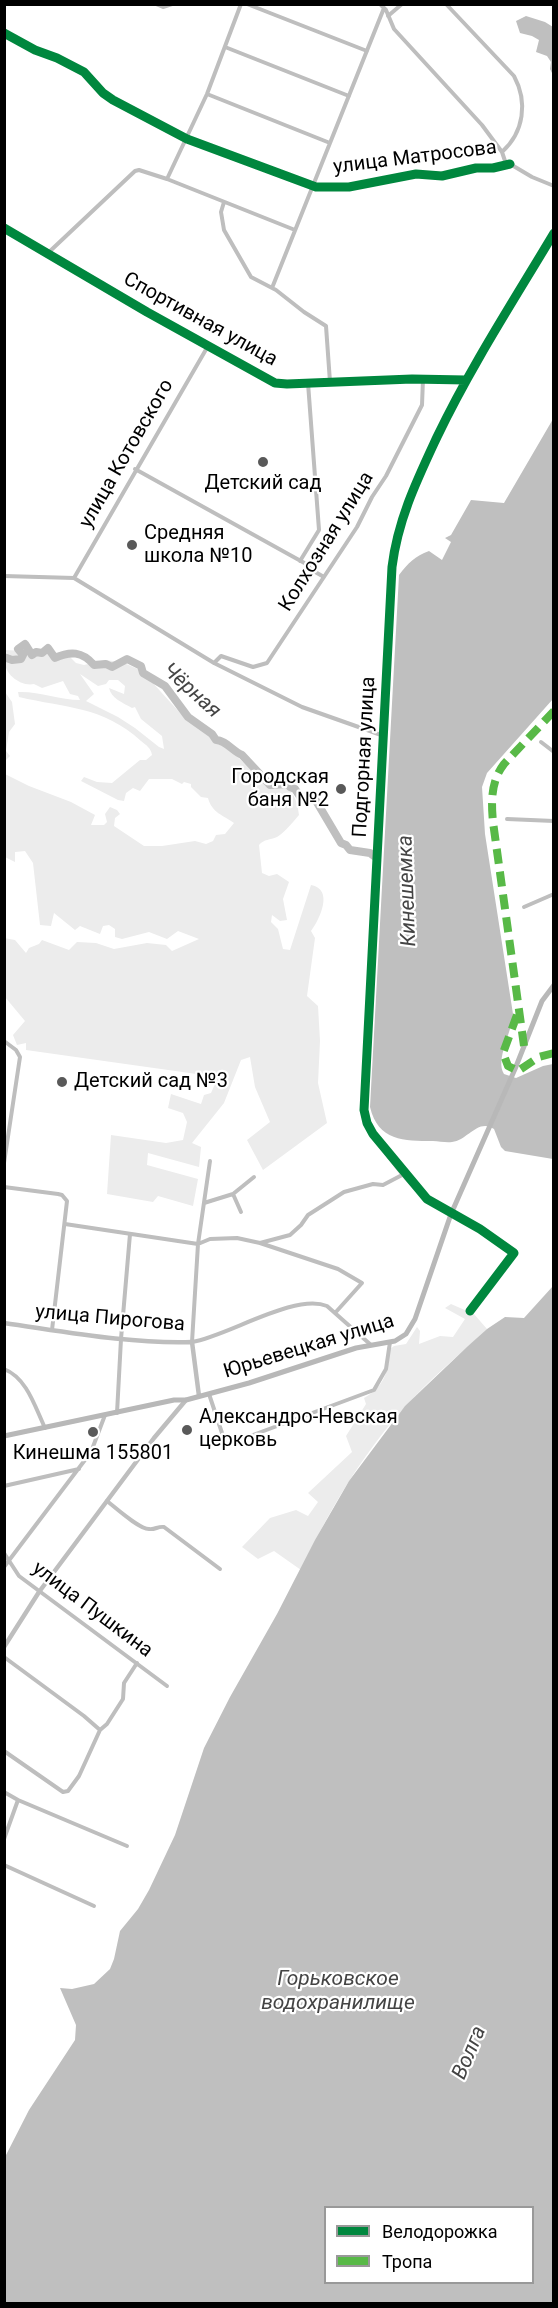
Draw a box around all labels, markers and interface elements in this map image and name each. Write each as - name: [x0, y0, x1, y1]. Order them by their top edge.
- street label: улица Матросова: [332, 136, 498, 180]
- street label: Спортивная улица: [119, 268, 281, 372]
- street label: улица Котовского: [75, 375, 179, 533]
- marker: Детский сад: [256, 455, 270, 469]
- street label: Колхозная улица: [274, 468, 380, 616]
- place label: Детский сад: [204, 472, 322, 496]
- place label: Средняя школа №10: [144, 522, 252, 569]
- marker: Средняя школа №10: [125, 538, 139, 552]
- water label: Чёрная: [156, 658, 226, 724]
- street label: Подгорная улица: [349, 676, 381, 838]
- place label: Городская баня №2: [231, 766, 329, 813]
- marker: Городская баня №2: [334, 782, 348, 796]
- water label: Кинешемка: [393, 835, 423, 947]
- place label: Детский сад №3: [74, 1070, 228, 1094]
- marker: Детский сад №3: [55, 1075, 69, 1089]
- street label: улица Пирогова: [34, 1300, 186, 1338]
- street label: Юрьевецкая улица: [221, 1310, 397, 1384]
- place label: Александро-Невская церковь: [199, 1406, 398, 1453]
- marker: Александро-Невская церковь: [180, 1423, 194, 1437]
- marker: Кинешма 155801: [86, 1425, 100, 1439]
- place label: Кинешма 155801: [13, 1442, 173, 1466]
- street label: улица Пушкина: [27, 1557, 157, 1663]
- water label: Горьковское водохранилище: [261, 1967, 415, 2017]
- water label: Волга: [448, 2023, 492, 2083]
- legend: [324, 2206, 534, 2284]
- text: Велодорожка: [382, 2221, 497, 2242]
- text: Тропа: [382, 2251, 432, 2272]

